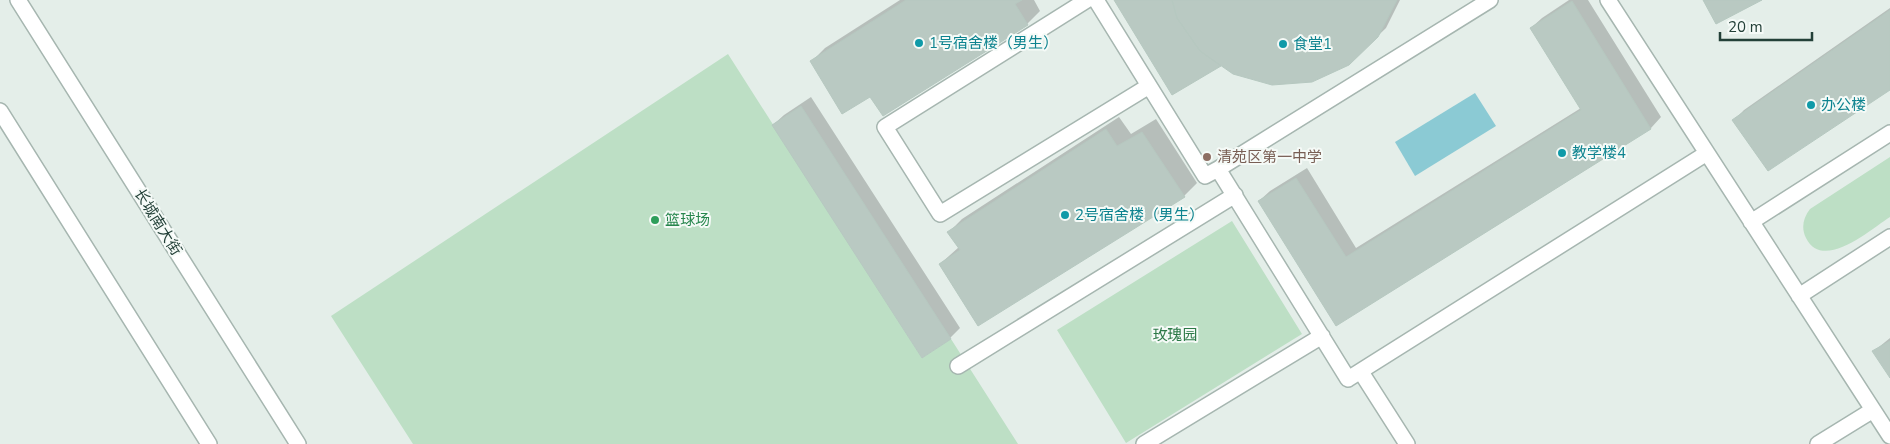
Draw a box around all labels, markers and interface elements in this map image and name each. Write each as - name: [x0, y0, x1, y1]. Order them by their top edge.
- scale bar: [1720, 10, 1812, 42]
- text: 20 m: [1728, 17, 1763, 37]
- place label: 1号宿舍楼（男生）: [929, 33, 1058, 53]
- place label: 食堂1: [1293, 34, 1332, 54]
- marker: 1号宿舍楼（男生）: [913, 37, 925, 49]
- marker: 食堂1: [1277, 38, 1289, 50]
- place label: 办公楼: [1821, 95, 1866, 115]
- marker: 办公楼: [1805, 99, 1817, 111]
- place label: 教学楼4: [1572, 143, 1626, 163]
- place label: 清苑区第一中学: [1217, 147, 1322, 167]
- marker: 教学楼4: [1556, 147, 1568, 159]
- marker: 清苑区第一中学: [1201, 151, 1213, 163]
- street label: 长城南大街: [130, 185, 186, 259]
- place label: 2号宿舍楼（男生）: [1075, 205, 1204, 225]
- marker: 2号宿舍楼（男生）: [1059, 209, 1071, 221]
- place label: 篮球场: [665, 210, 710, 230]
- marker: 篮球场: [649, 214, 661, 226]
- park label: 玫瑰园: [1152, 325, 1198, 345]

